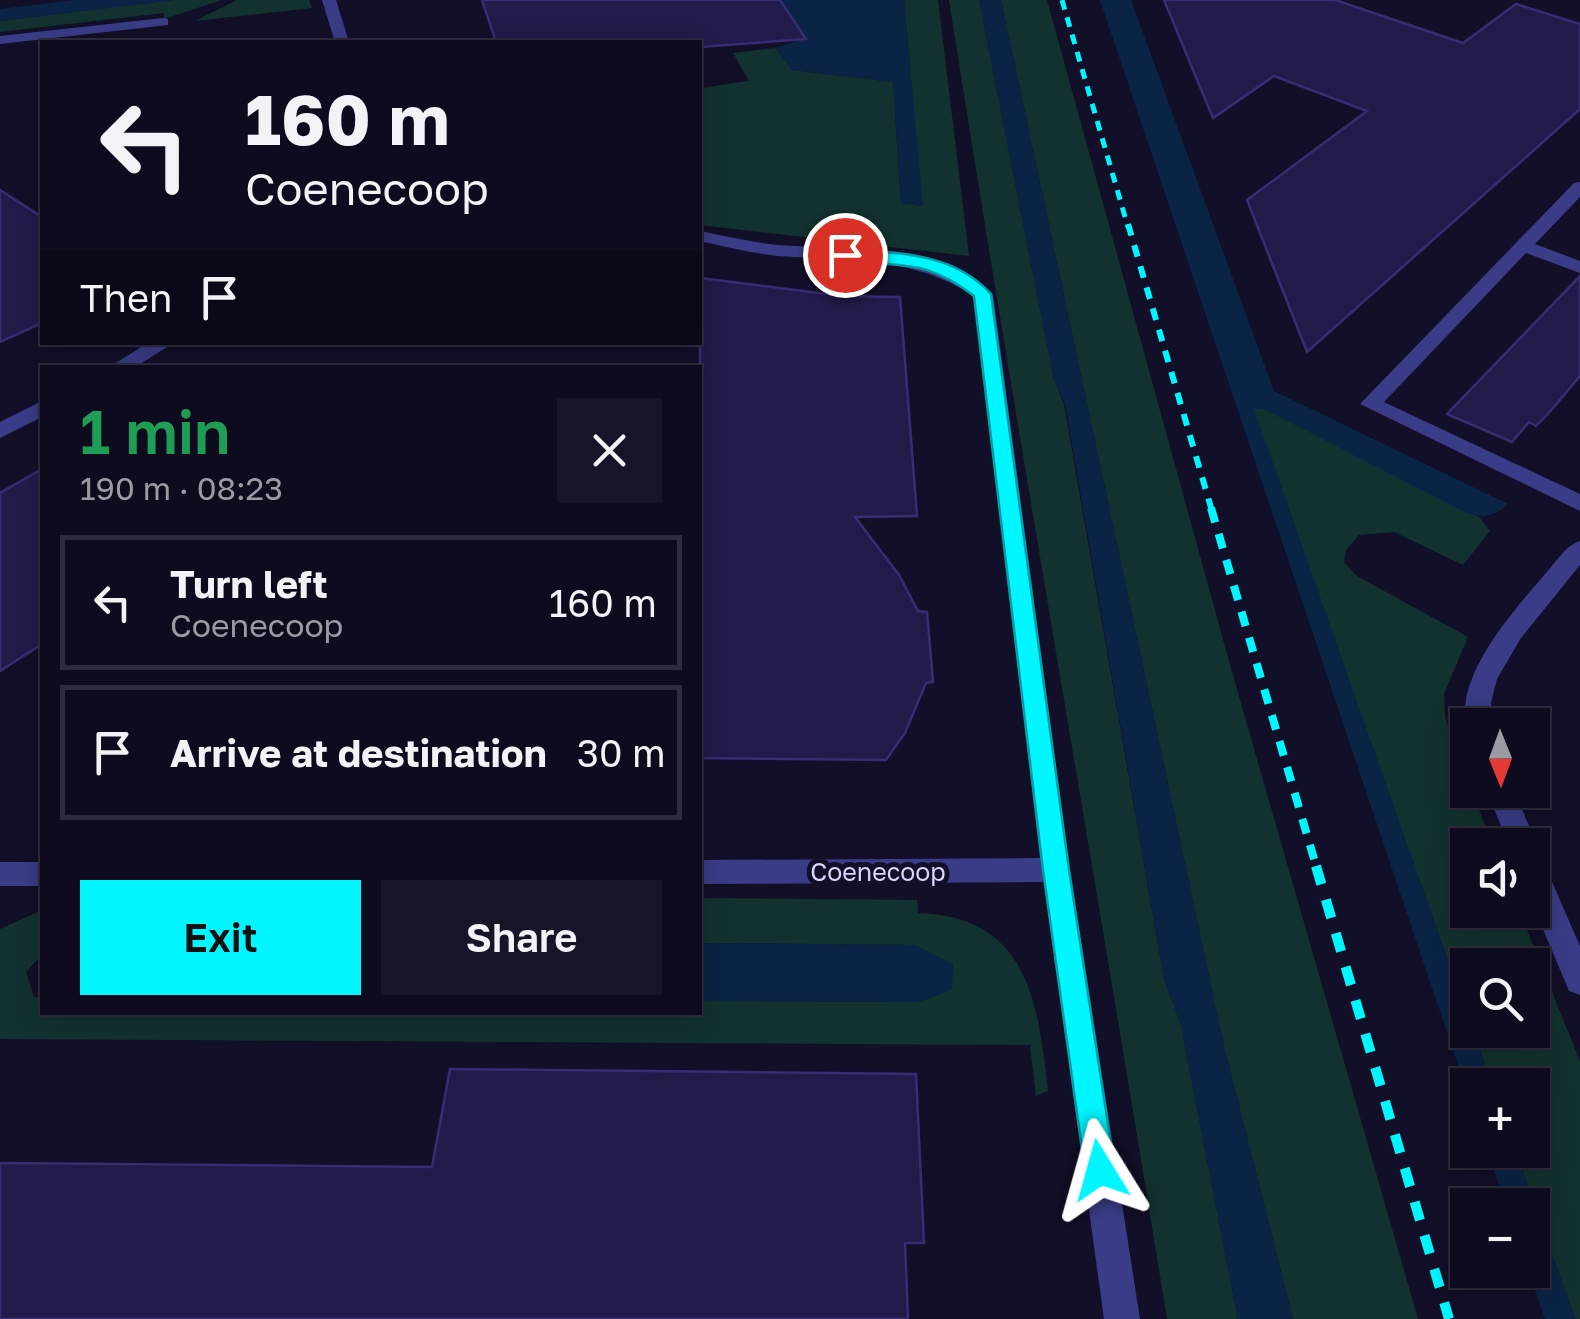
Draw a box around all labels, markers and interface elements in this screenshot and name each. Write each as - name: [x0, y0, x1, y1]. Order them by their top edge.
- text: 160 m: [245, 76, 450, 160]
- icon: left: [80, 80, 210, 210]
- text: Coenecoop: [245, 161, 489, 215]
- pin: [803, 213, 888, 298]
- icon: arrive: [818, 228, 873, 283]
- icon: arrive: [192, 270, 247, 325]
- text: Then: [80, 275, 172, 320]
- text: 1 min: [80, 395, 230, 467]
- button: close: [557, 398, 662, 503]
- text: 190 m · 08:23: [80, 469, 283, 507]
- text: Turn left: [170, 561, 328, 606]
- icon: left: [85, 575, 140, 630]
- text: 160 m: [549, 580, 657, 625]
- text: Coenecoop: [170, 606, 343, 644]
- north arrow: [1450, 708, 1550, 808]
- map controls: [1450, 708, 1550, 1288]
- icon: arrive: [85, 725, 140, 780]
- text: Arrive at destination: [170, 730, 547, 775]
- text: 30 m: [577, 730, 666, 775]
- button: sound: [1450, 828, 1550, 928]
- street label: Coenecoop: [810, 856, 946, 887]
- button: Exit: [80, 880, 361, 995]
- button: Share: [381, 880, 662, 995]
- button: search: [1450, 948, 1550, 1048]
- button: +: [1450, 1068, 1550, 1168]
- position arrow: [1048, 1118, 1152, 1222]
- button: −: [1450, 1188, 1550, 1288]

